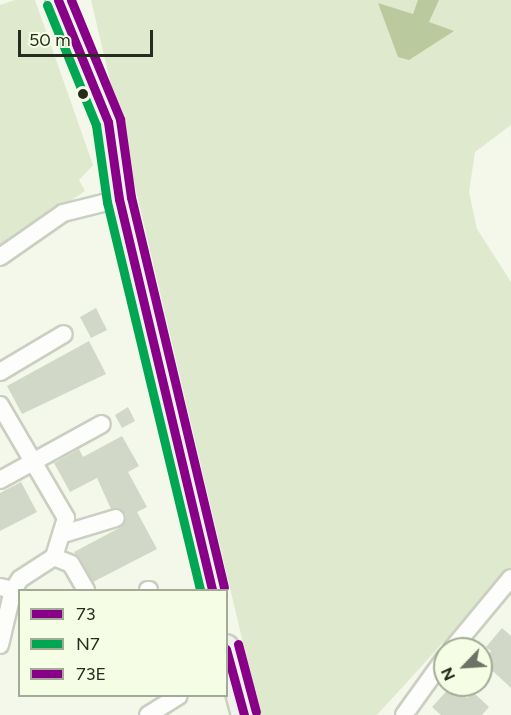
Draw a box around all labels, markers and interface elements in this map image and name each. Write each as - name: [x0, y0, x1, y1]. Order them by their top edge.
- scale bar: [21, 18, 156, 56]
- text: 50 m: [29, 29, 71, 51]
- unlabelled marker: [77, 88, 89, 100]
- legend: [18, 589, 228, 697]
- text: 73: [76, 603, 95, 625]
- text: N7: [76, 633, 100, 655]
- north arrow: [433, 637, 493, 697]
- text: 73E: [76, 663, 106, 685]
- text: N: [437, 664, 459, 684]

